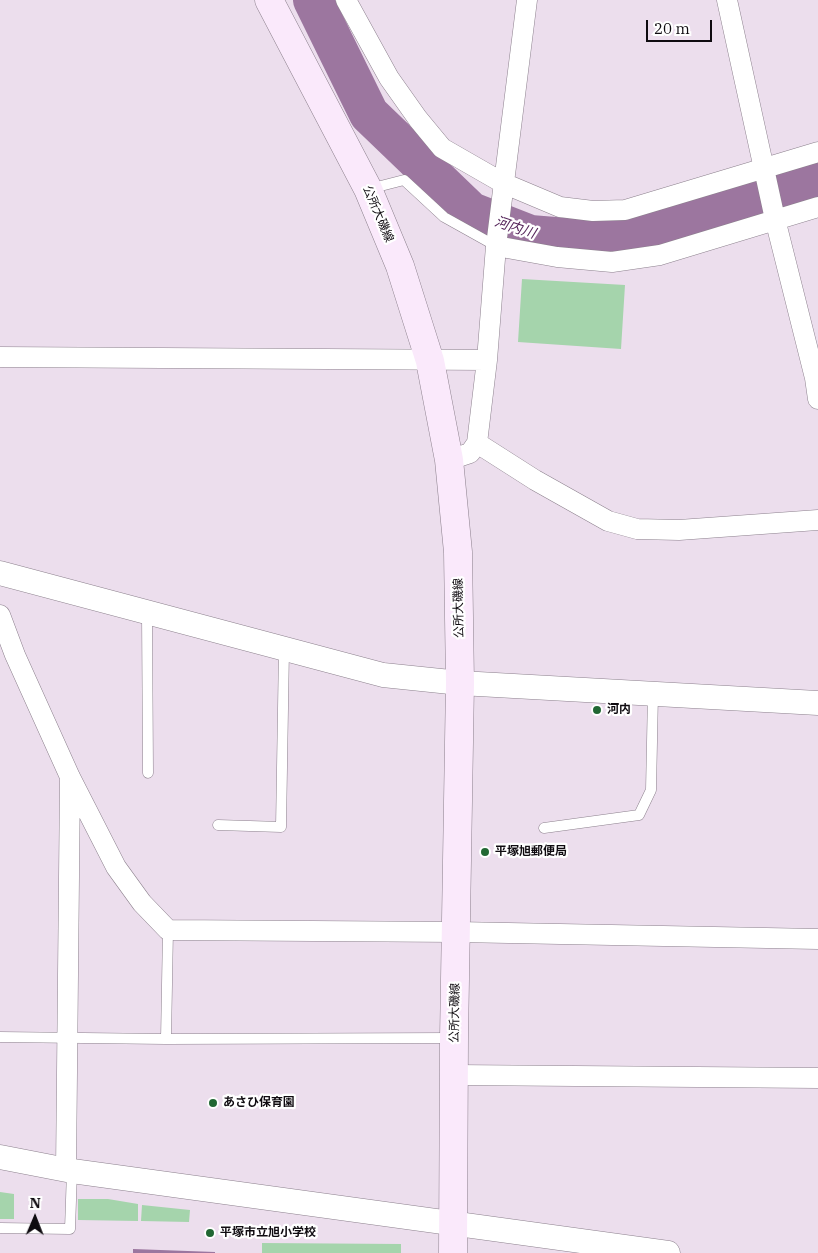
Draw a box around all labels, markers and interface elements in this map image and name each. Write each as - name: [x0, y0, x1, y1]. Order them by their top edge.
- scale bar: [648, 10, 714, 42]
- text: 20 m: [654, 19, 690, 38]
- street label: 公所大磯線: [360, 184, 396, 244]
- water label: 河内川: [492, 214, 538, 242]
- street label: 公所大磯線: [451, 578, 467, 638]
- place label: 河内: [607, 703, 631, 717]
- marker: 河内: [591, 704, 603, 716]
- place label: 平塚旭郵便局: [495, 845, 567, 859]
- marker: 平塚旭郵便局: [479, 846, 491, 858]
- street label: 公所大磯線: [447, 983, 463, 1043]
- place label: あさひ保育園: [223, 1096, 295, 1110]
- marker: あさひ保育園: [207, 1097, 219, 1109]
- north arrow: [10, 1193, 60, 1243]
- text: N: [30, 1194, 41, 1212]
- place label: 平塚市立旭小学校: [220, 1226, 316, 1240]
- marker: 平塚市立旭小学校: [204, 1227, 216, 1239]

